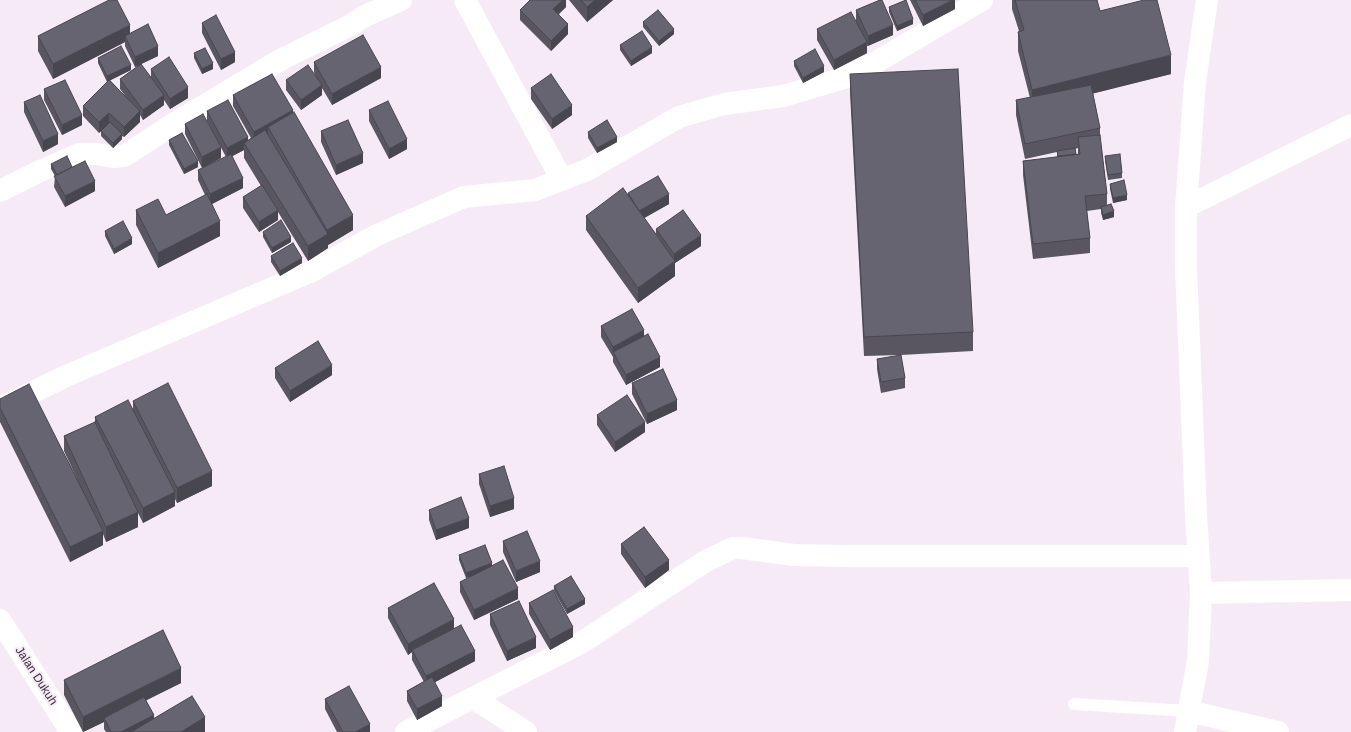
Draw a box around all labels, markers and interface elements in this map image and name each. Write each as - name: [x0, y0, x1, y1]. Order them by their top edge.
- street label: Jalan Dukuh: [12, 644, 60, 708]

